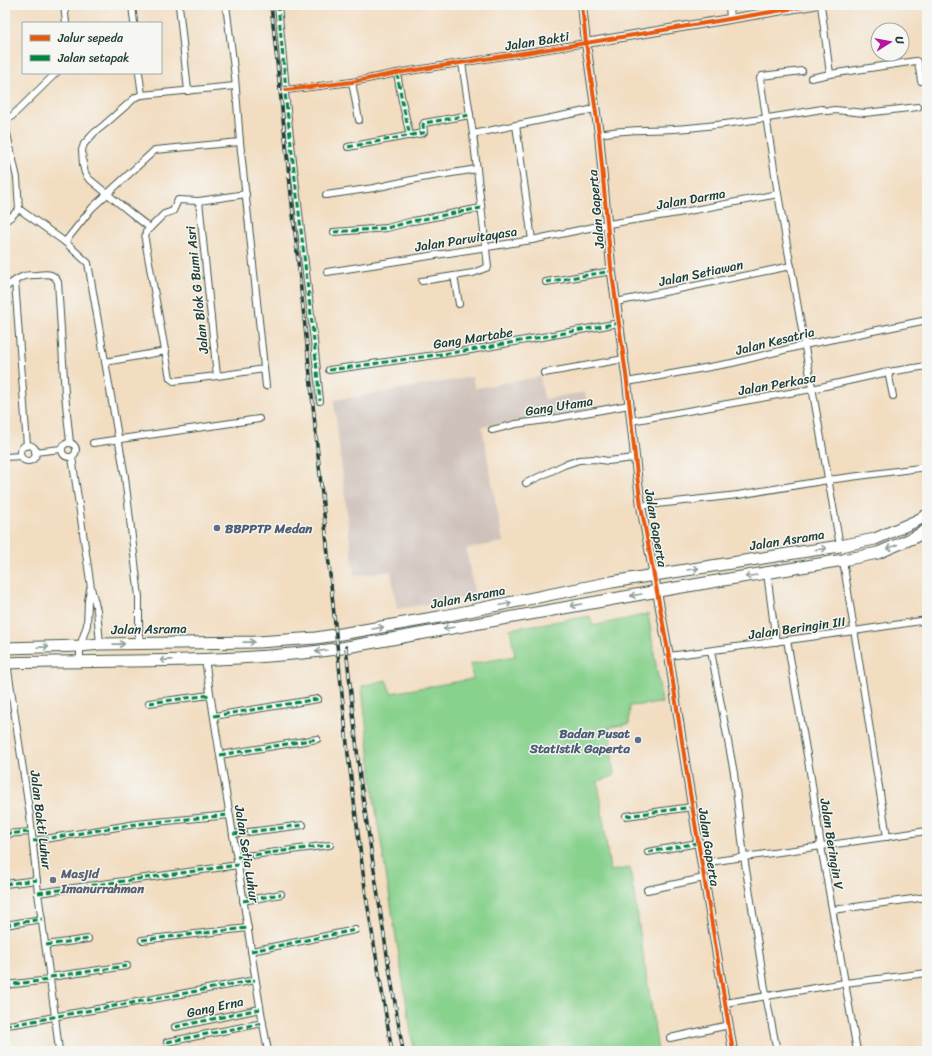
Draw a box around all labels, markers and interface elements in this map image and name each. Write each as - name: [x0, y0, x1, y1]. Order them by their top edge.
- legend: [22, 22, 162, 74]
- north arrow: [870, 22, 910, 62]
- street label: Jalan Bakti: [502, 25, 571, 58]
- text: Jalur sepeda: [57, 27, 124, 49]
- text: U: [889, 35, 909, 46]
- text: Jalan setapak: [57, 47, 129, 69]
- street label: Jalan Gaperta: [581, 168, 611, 250]
- street label: Jalan Darma: [654, 182, 728, 217]
- street label: Jalan Parwitayasa: [412, 219, 519, 259]
- street label: Jalan Blok G Bumi Asri: [179, 225, 215, 356]
- street label: Jalan Setiawan: [656, 253, 745, 293]
- street label: Gang Martabe: [432, 320, 515, 356]
- street label: Jalan Kesatria: [732, 320, 817, 362]
- street label: Jalan Perkasa: [735, 366, 818, 402]
- street label: Gang Utama: [523, 389, 595, 423]
- street label: Jalan Gaperta: [638, 486, 674, 569]
- place label: BBPPTP Medan: [225, 517, 313, 540]
- marker: BBPPTP Medan: [212, 523, 222, 533]
- street label: Jalan Asrama: [747, 523, 827, 557]
- one-way arrow: [886, 544, 898, 551]
- one-way arrow: [814, 545, 827, 553]
- one-way arrow: [686, 565, 699, 573]
- one-way arrow: [745, 572, 758, 580]
- street label: Jalan Asrama: [428, 578, 508, 616]
- one-way arrow: [630, 591, 643, 599]
- one-way arrow: [499, 599, 512, 607]
- one-way arrow: [570, 601, 583, 609]
- street label: Jalan Beringin III: [746, 610, 847, 646]
- street label: Jalan Asrama: [110, 617, 187, 641]
- one-way arrow: [371, 624, 384, 632]
- one-way arrow: [442, 625, 455, 633]
- one-way arrow: [242, 638, 255, 646]
- one-way arrow: [112, 640, 125, 648]
- one-way arrow: [36, 643, 49, 651]
- one-way arrow: [314, 647, 327, 655]
- one-way arrow: [160, 656, 173, 664]
- place label: Badan Pusat Statistik Gaperta: [529, 722, 630, 760]
- marker: Badan Pusat Statistik Gaperta: [633, 735, 643, 745]
- street label: Jalan Bakti Luhur: [23, 768, 59, 872]
- street label: Jalan Beringin V: [813, 796, 851, 892]
- street label: Jalan Setia Luhur: [228, 803, 266, 905]
- street label: Jalan Gaperta: [691, 805, 727, 888]
- place label: Masjid Imanurrahman: [60, 862, 145, 900]
- marker: Masjid Imanurrahman: [48, 875, 58, 885]
- street label: Gang Erna: [184, 990, 246, 1024]

